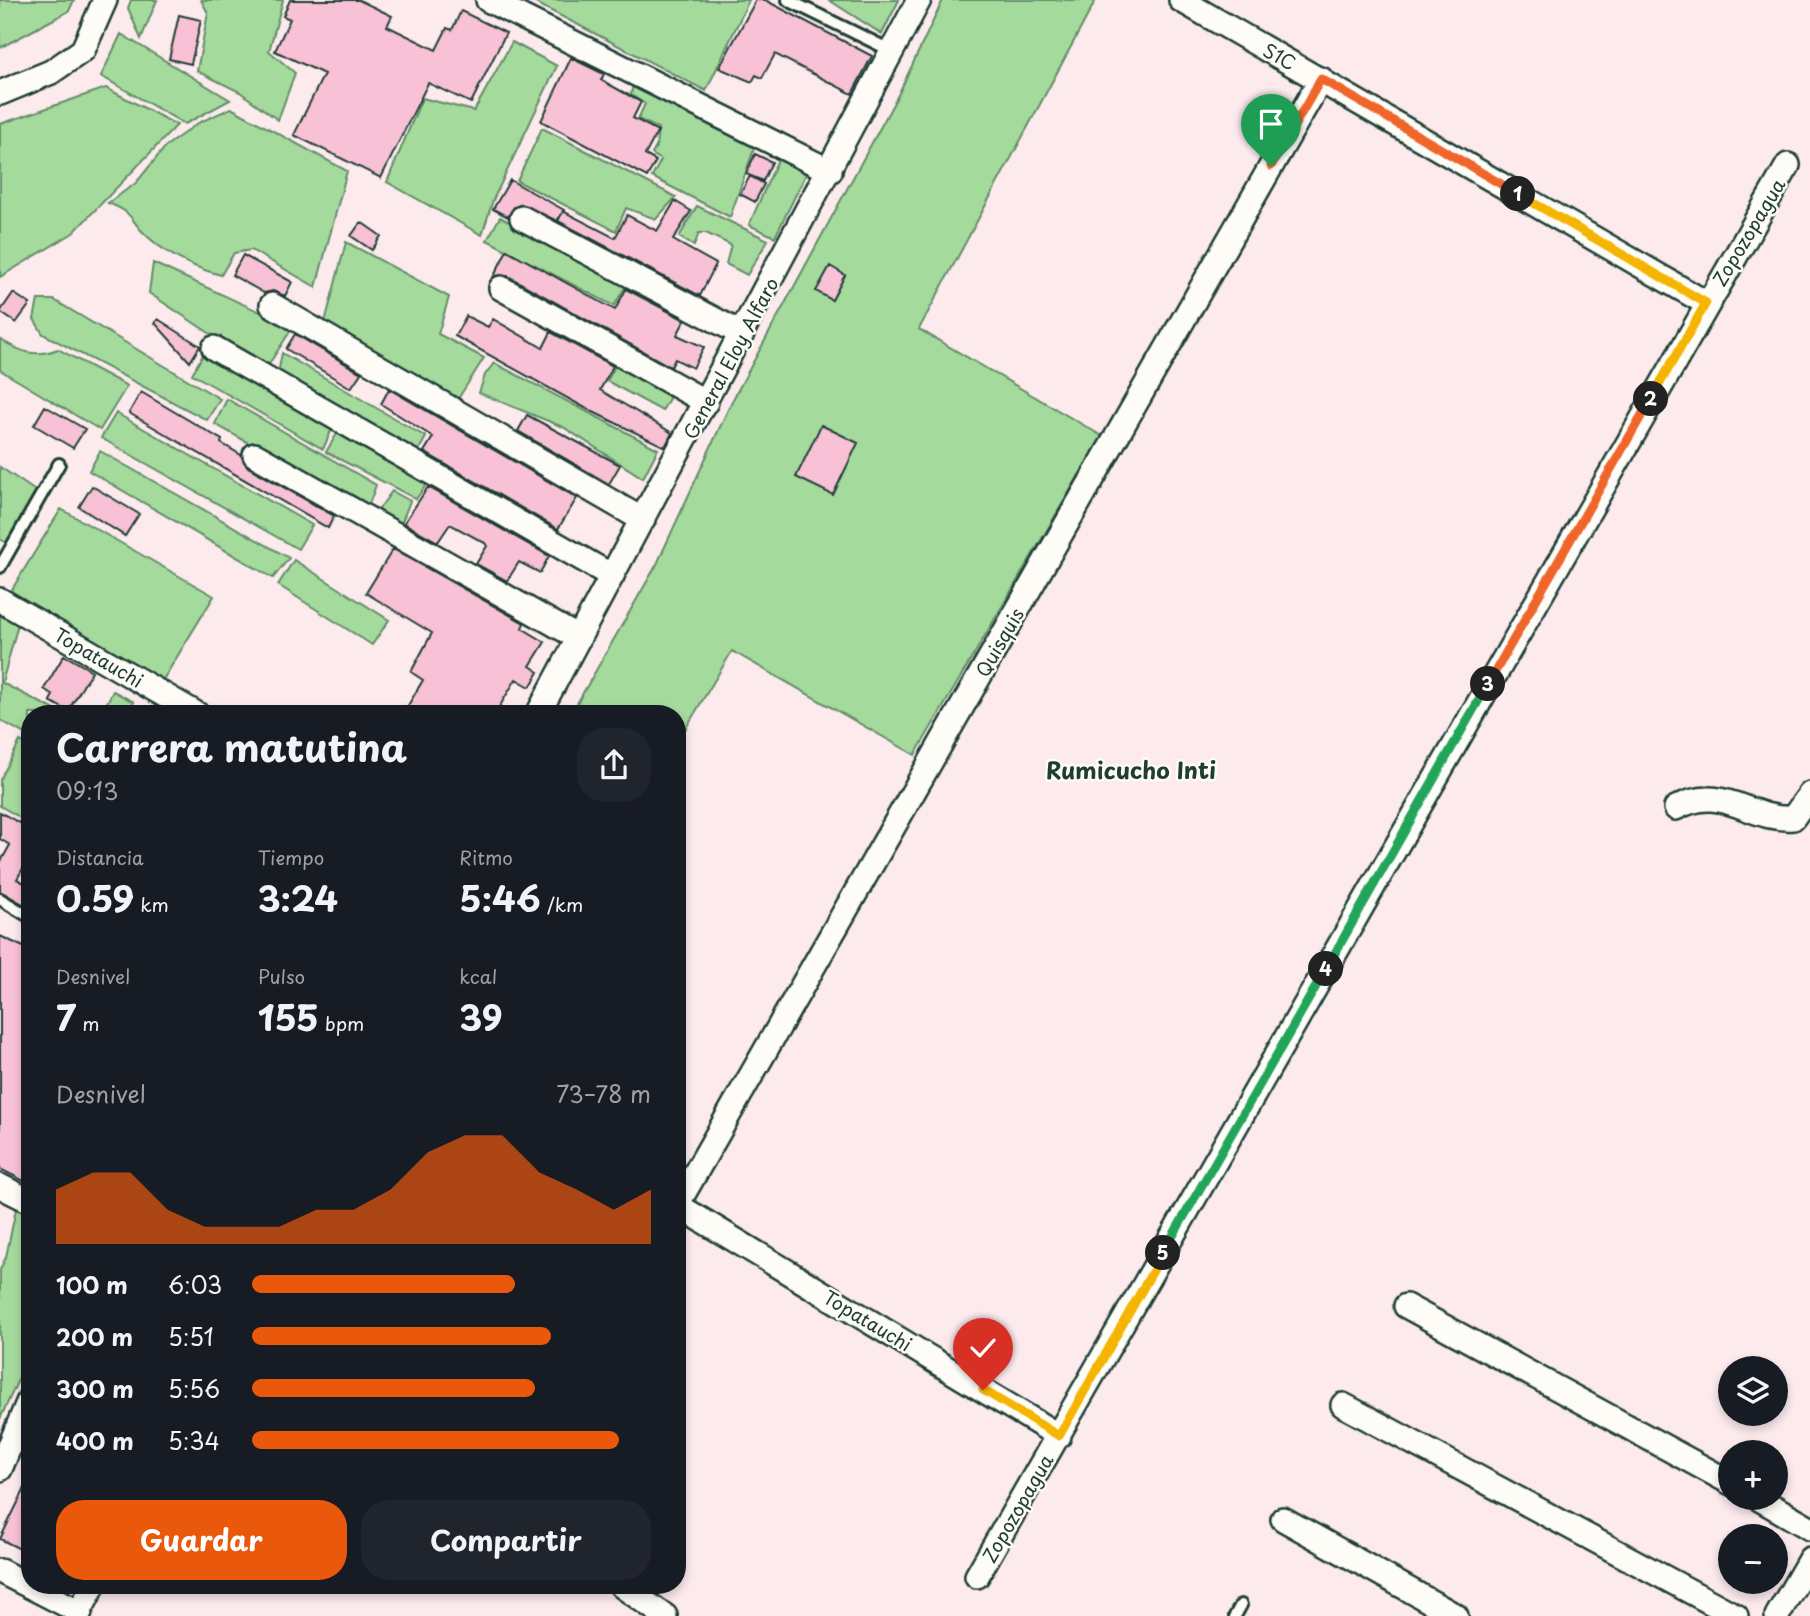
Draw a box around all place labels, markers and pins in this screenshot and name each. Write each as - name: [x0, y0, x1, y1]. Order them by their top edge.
- pin: [1241, 94, 1301, 166]
- pin: 1: [1500, 176, 1536, 212]
- pin: 2: [1634, 382, 1668, 416]
- pin: 3: [1470, 666, 1506, 702]
- pin: 4: [1308, 951, 1344, 986]
- pin: 5: [1146, 1236, 1180, 1270]
- pin: [953, 1318, 1013, 1390]

